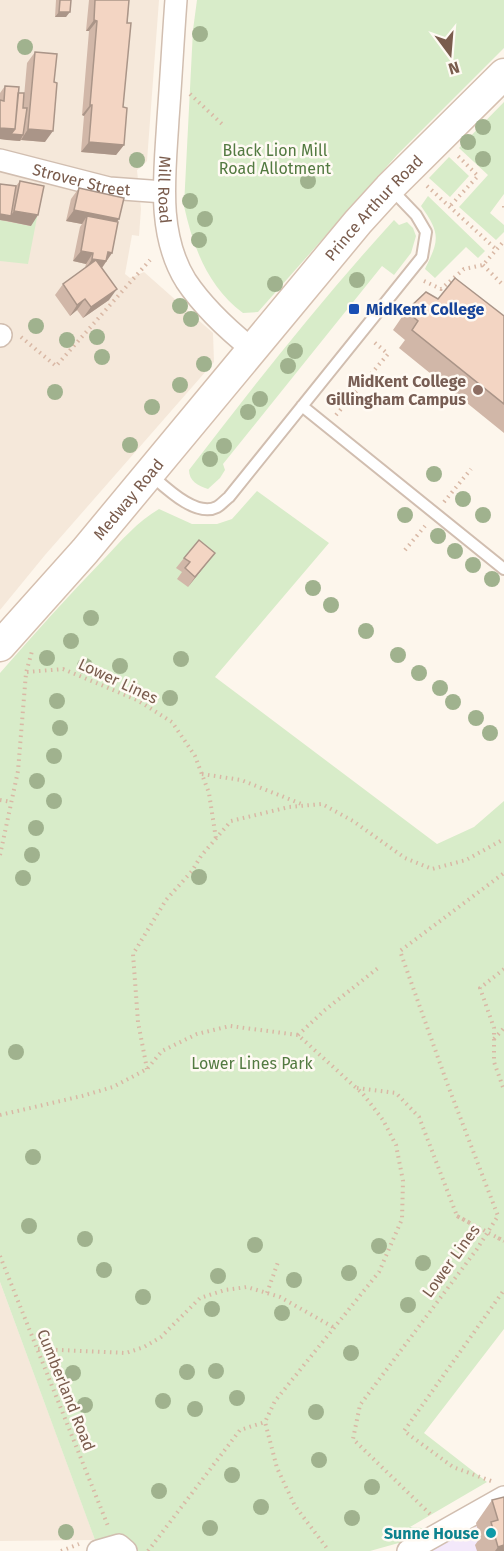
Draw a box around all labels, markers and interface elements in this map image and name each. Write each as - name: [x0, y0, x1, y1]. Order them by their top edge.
- north arrow: [420, 24, 480, 84]
- text: N: [446, 57, 462, 79]
- park label: Black Lion Mill Road Allotment: [219, 141, 331, 178]
- street label: Prince Arthur Road: [320, 151, 426, 264]
- street label: Mill Road: [155, 155, 176, 224]
- street label: Strover Street: [31, 159, 131, 199]
- place label: MidKent College: [366, 300, 485, 319]
- marker: MidKent College: [347, 302, 361, 316]
- place label: MidKent College Gillingham Campus: [326, 372, 466, 409]
- marker: MidKent College Gillingham Campus: [471, 383, 485, 397]
- street label: Medway Road: [89, 455, 167, 543]
- street label: Lower Lines: [75, 654, 161, 708]
- park label: Lower Lines Park: [191, 1054, 313, 1073]
- street label: Lower Lines: [418, 1221, 484, 1301]
- street label: Cumberland Road: [33, 1326, 99, 1454]
- place label: Sunne House: [384, 1524, 479, 1543]
- marker: Sunne House: [484, 1526, 498, 1540]

